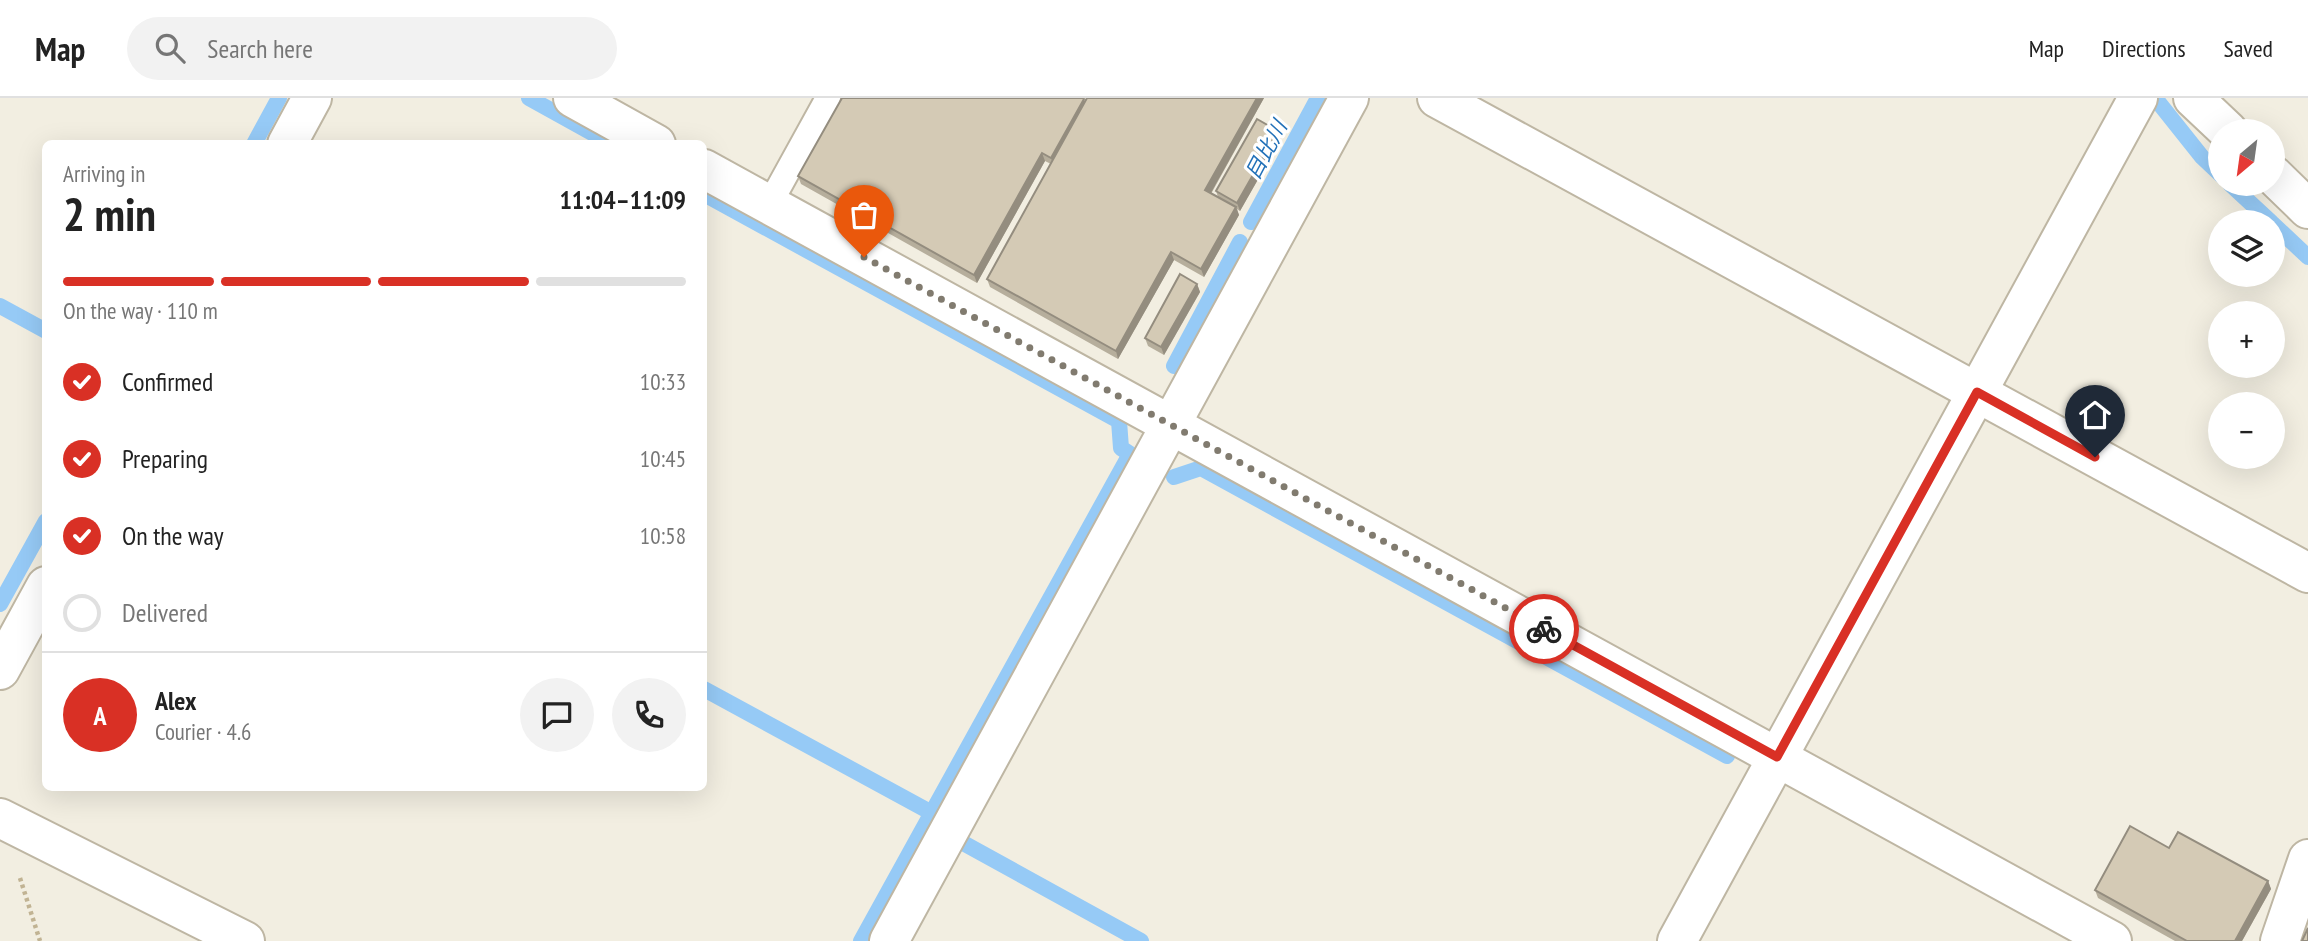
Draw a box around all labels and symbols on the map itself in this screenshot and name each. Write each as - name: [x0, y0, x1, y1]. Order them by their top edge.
- water label: 目比川: [1239, 114, 1294, 184]
- north arrow: [2208, 119, 2286, 196]
- pin: [834, 185, 894, 257]
- pin: [2065, 385, 2125, 457]
- courier: [1509, 594, 1579, 664]

